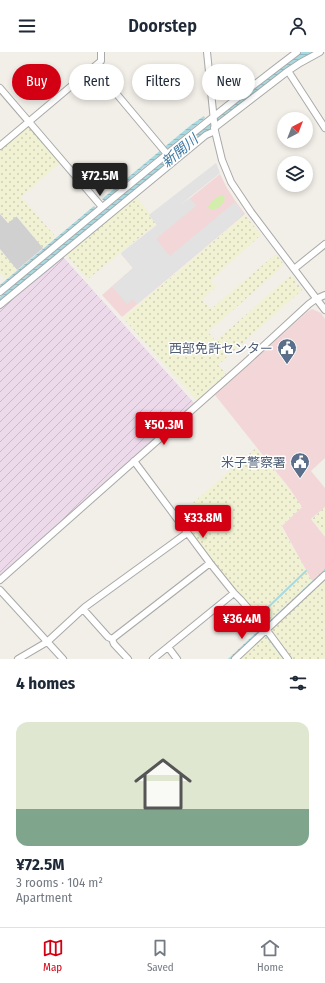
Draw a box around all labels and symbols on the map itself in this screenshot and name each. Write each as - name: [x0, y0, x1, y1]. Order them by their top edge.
- north arrow: [277, 112, 313, 148]
- water label: 新開川: [158, 130, 203, 171]
- pin: ¥72.5M: [67, 163, 133, 197]
- public building icon: 西部免許センター: [276, 337, 298, 365]
- place label: 西部免許センター: [169, 341, 273, 356]
- pin: ¥50.3M: [131, 412, 197, 446]
- public building icon: 米子警察署: [289, 451, 311, 479]
- place label: 米子警察署: [221, 455, 286, 470]
- pin: ¥33.8M: [170, 505, 236, 539]
- pin: ¥36.4M: [209, 606, 275, 640]

